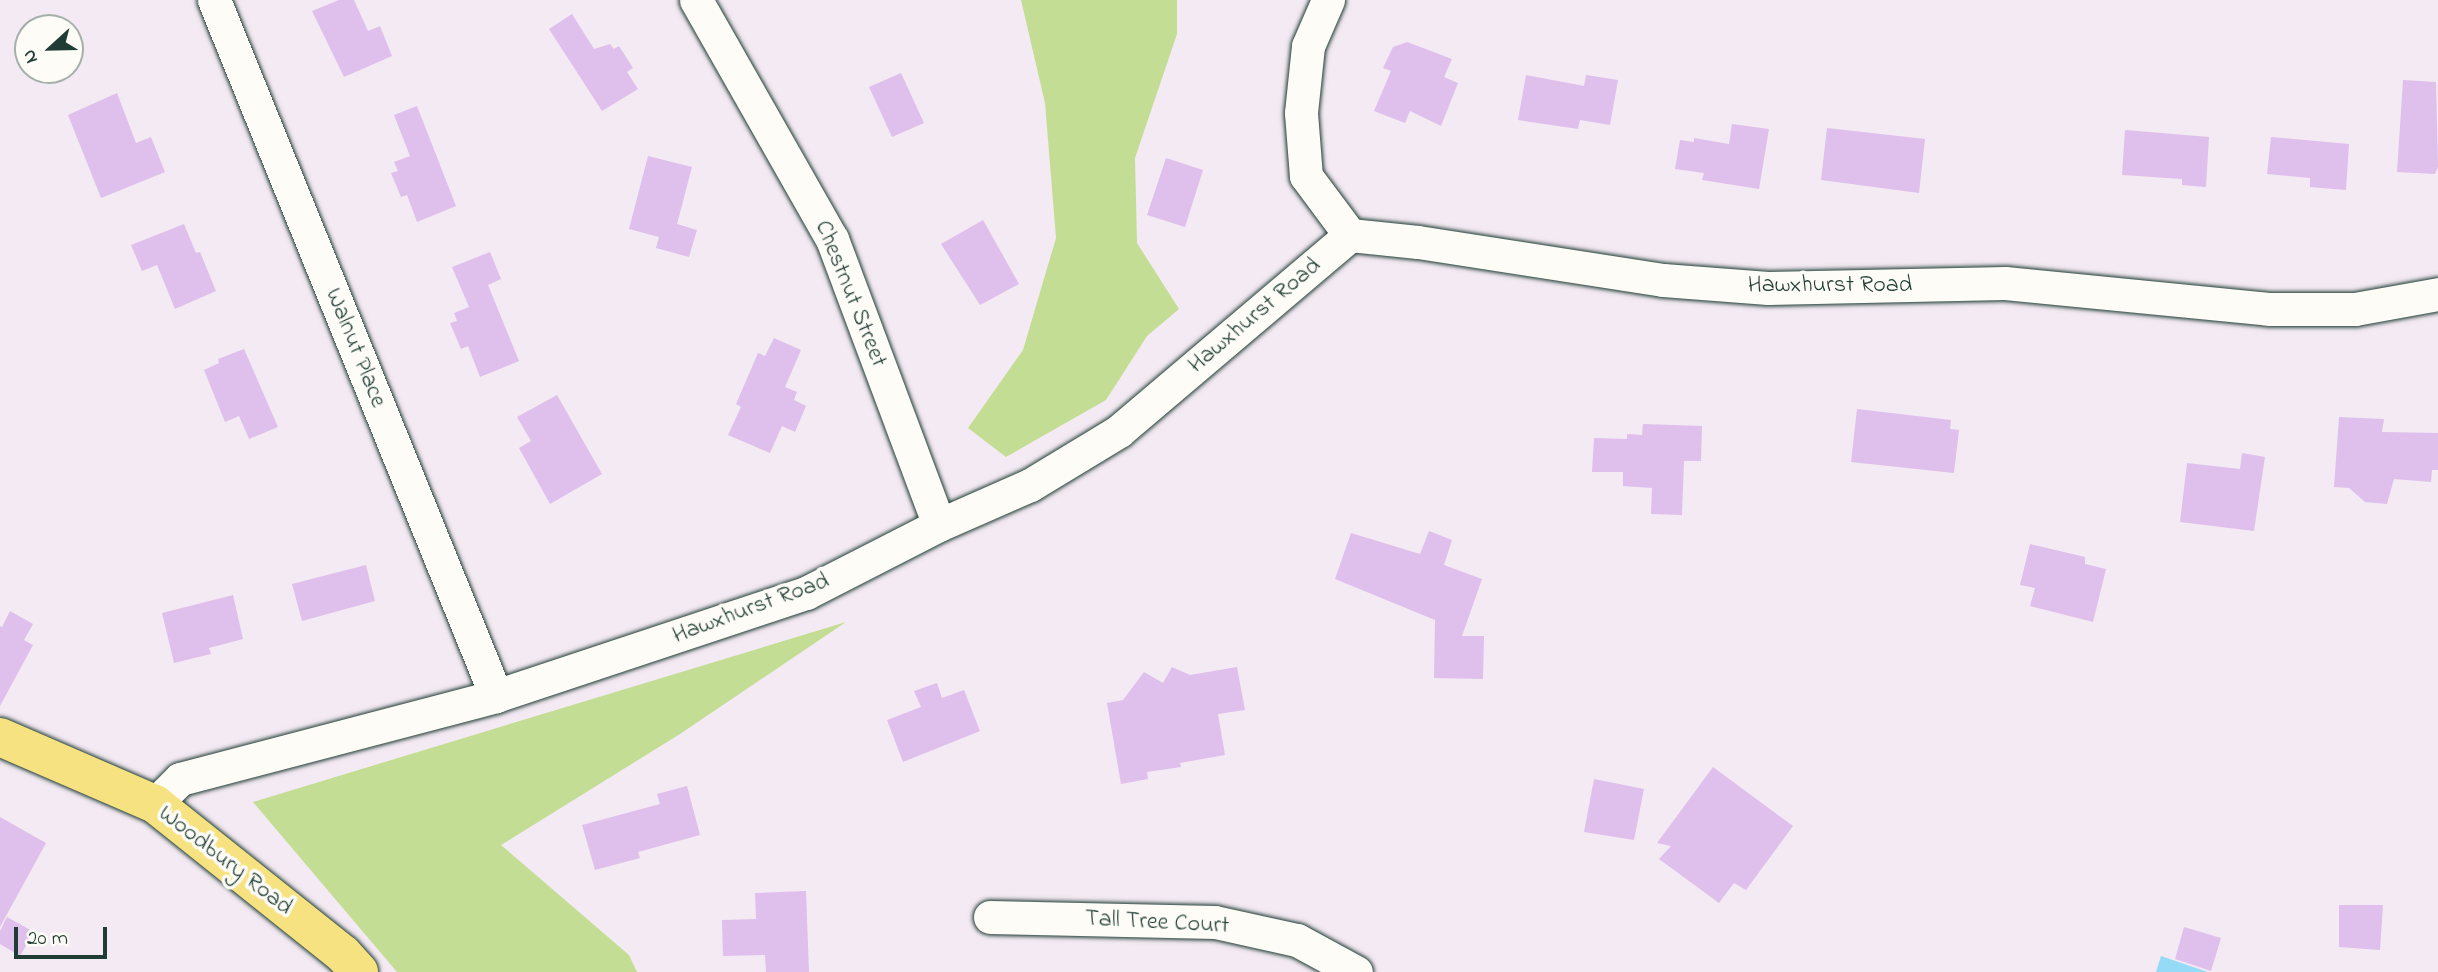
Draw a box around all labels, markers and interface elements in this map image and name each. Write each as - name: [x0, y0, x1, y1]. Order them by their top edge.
- north arrow: [14, 14, 84, 84]
- text: N: [16, 45, 46, 67]
- street label: Chestnut Street: [807, 216, 893, 372]
- street label: Hawxhurst Road: [1183, 252, 1327, 380]
- street label: Hawxhurst Road: [1748, 272, 1912, 300]
- street label: Walnut Place: [318, 284, 392, 412]
- street label: Hawxhurst Road: [669, 567, 833, 651]
- street label: Woodbury Road: [152, 800, 298, 922]
- street label: Tall Tree Court: [1084, 905, 1230, 941]
- scale bar: [18, 912, 110, 956]
- text: 20 m: [27, 924, 68, 954]

